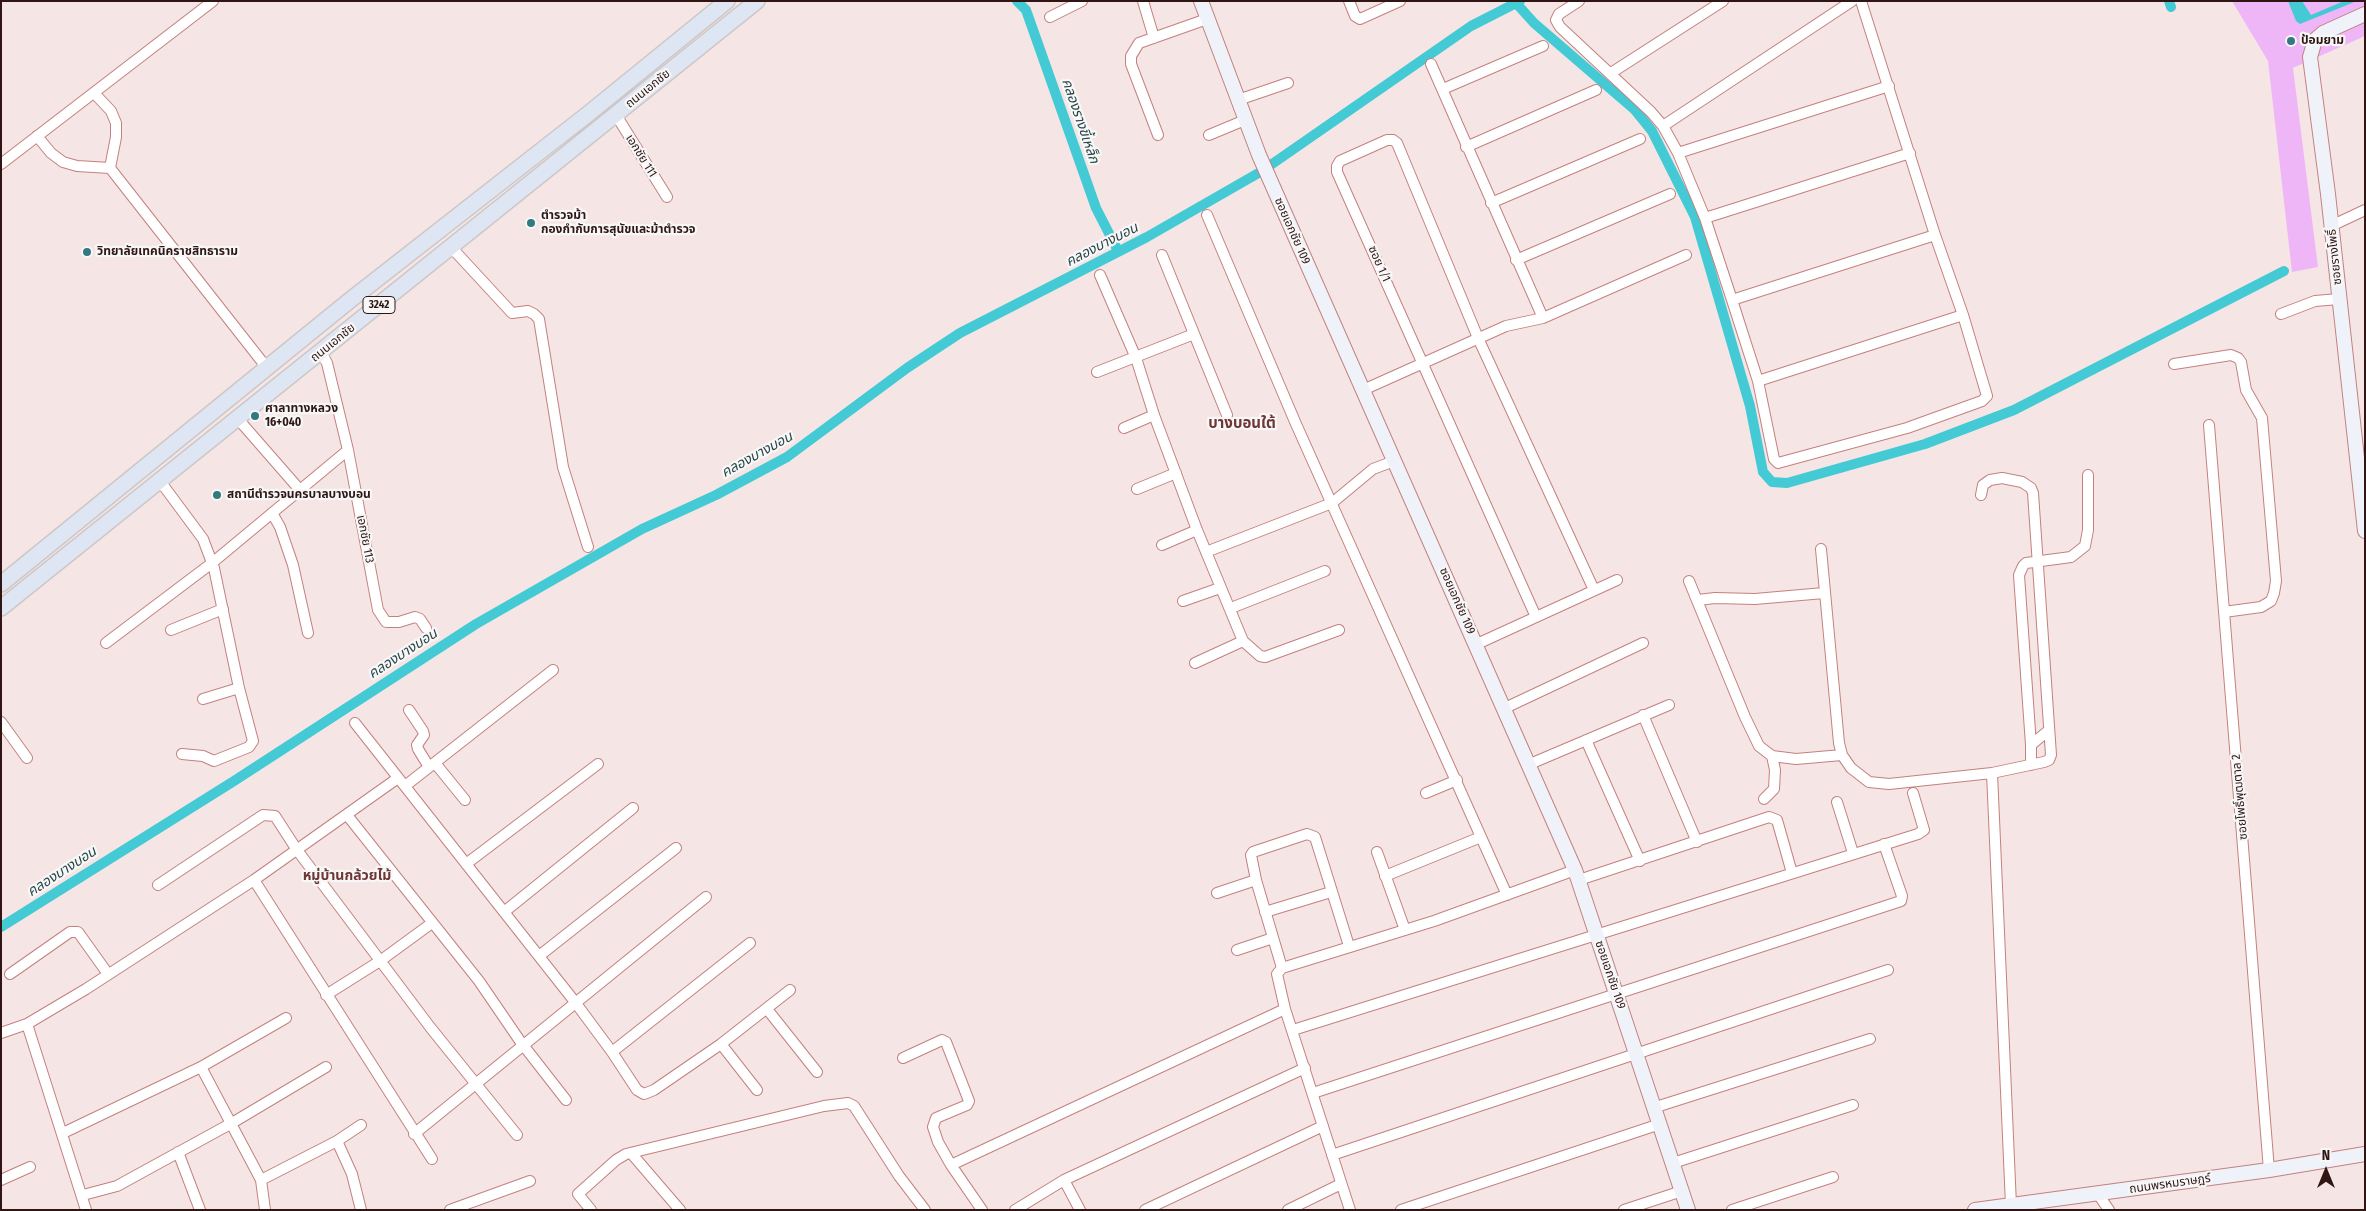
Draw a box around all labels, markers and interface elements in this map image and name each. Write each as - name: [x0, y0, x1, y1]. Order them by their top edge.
- place label: ป้อมยาม: [2301, 34, 2344, 48]
- marker: ป้อมยาม: [2285, 35, 2297, 47]
- street label: ถนนเอกชัย: [623, 67, 673, 111]
- water label: คลองรางขี้เหล็ก: [1058, 76, 1102, 166]
- street label: เอกชัย 111: [622, 132, 660, 180]
- street label: ซอยเอกชัย 109: [1271, 195, 1313, 267]
- place label: ตำรวจม้า กองกำกับการสุนัขและม้าตำรวจ: [541, 209, 696, 237]
- marker: ตำรวจม้า กองกำกับการสุนัขและม้าตำรวจ: [525, 217, 537, 229]
- water label: คลองบางบอน: [1063, 220, 1141, 270]
- street label: ซอยรางโพธิ์: [2325, 228, 2345, 286]
- street label: ซอย 1/1: [1365, 244, 1393, 284]
- place label: วิทยาลัยเทคนิคราชสิทธาราม: [97, 245, 238, 259]
- marker: วิทยาลัยเทคนิคราชสิทธาราม: [81, 246, 93, 258]
- road number: 3242: [363, 296, 395, 314]
- street label: ถนนเอกชัย: [308, 321, 358, 365]
- place label: ศาลาทางหลวง 16+040: [265, 402, 338, 430]
- marker: ศาลาทางหลวง 16+040: [249, 410, 261, 422]
- district label: บางบอนใต้: [1208, 415, 1276, 433]
- water label: คลองบางบอน: [718, 429, 796, 481]
- place label: สถานีตำรวจนครบาลบางบอน: [227, 488, 371, 502]
- marker: สถานีตำรวจนครบาลบางบอน: [211, 489, 223, 501]
- street label: เอกชัย 113: [353, 514, 377, 564]
- street label: ซอยเอกชัย 109: [1436, 565, 1478, 637]
- water label: คลองบางบอน: [365, 625, 441, 683]
- street label: ซอยโพธิ์พุฒตาล 2: [2229, 754, 2251, 840]
- water label: คลองบางบอน: [24, 843, 100, 901]
- district label: หมู่บ้านกล้วยไม้: [303, 868, 391, 884]
- street label: ซอยเอกชัย 109: [1592, 939, 1628, 1011]
- north arrow: [2301, 1146, 2351, 1196]
- text: N: [2322, 1147, 2330, 1164]
- street label: ถนนพรหมราษฎร์: [2128, 1171, 2212, 1197]

